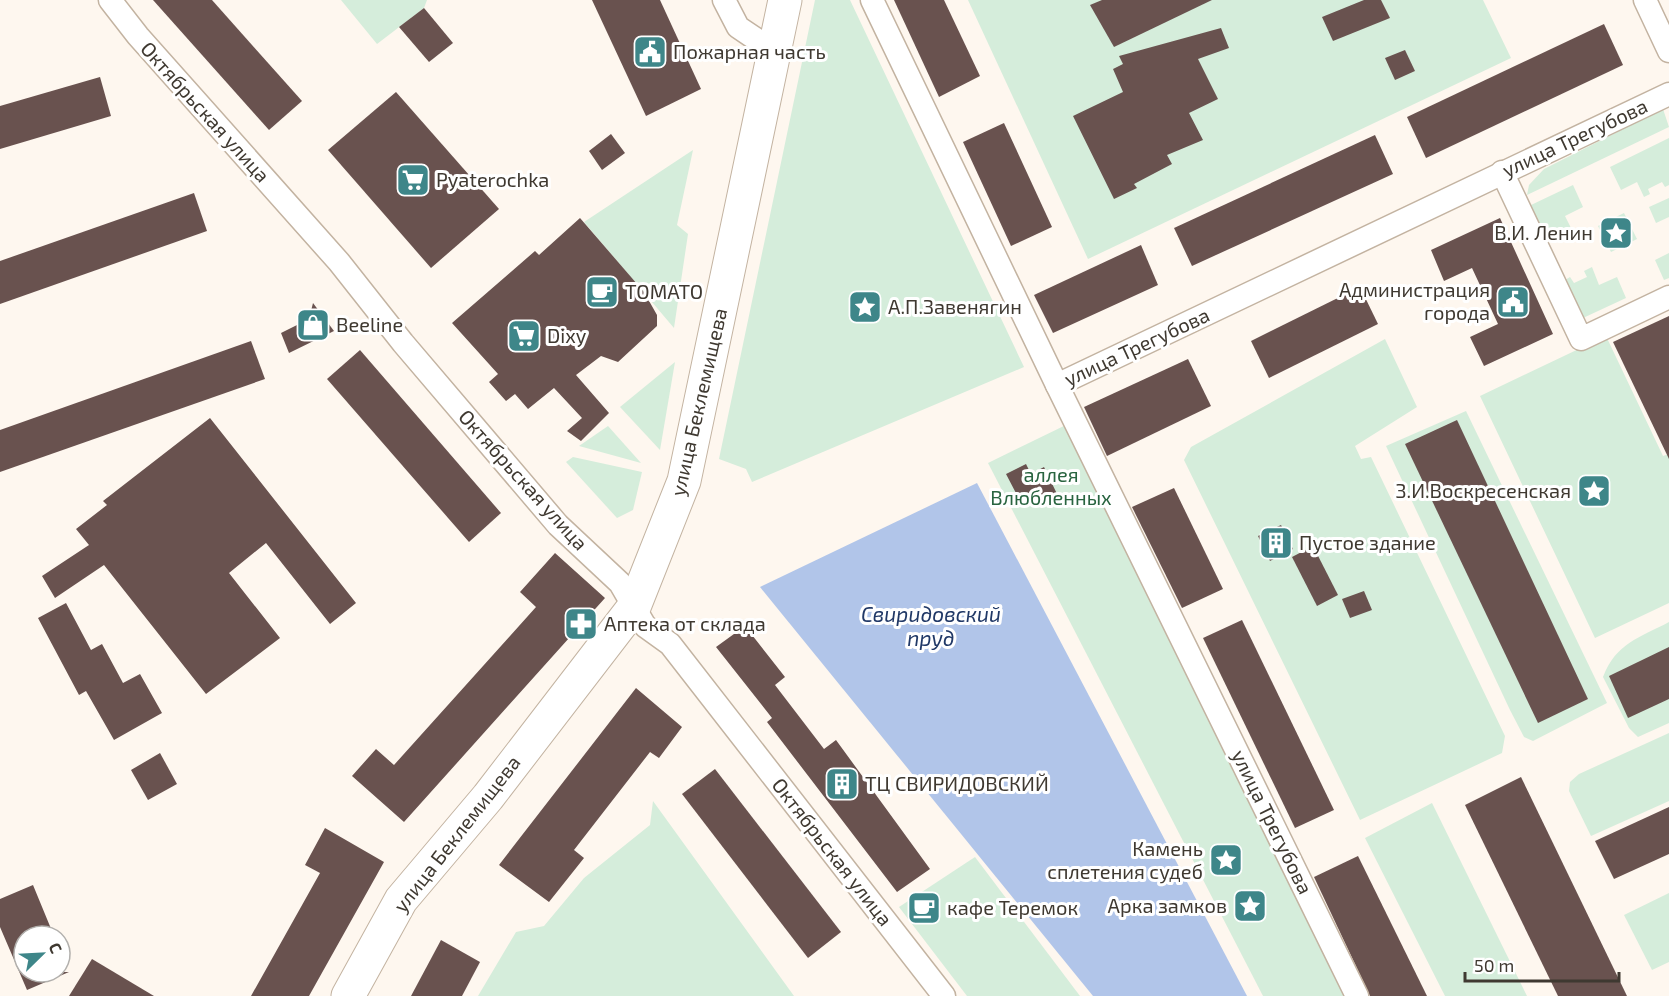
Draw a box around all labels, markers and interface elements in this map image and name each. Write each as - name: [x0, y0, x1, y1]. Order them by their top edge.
- public building icon: Пожарная часть: [632, 34, 668, 70]
- street label: Октябрьская улица: [136, 36, 275, 187]
- place label: Пожарная часть: [673, 39, 826, 63]
- street label: улица Трегубова: [1498, 93, 1651, 182]
- supermarket icon: Pyaterochka: [395, 162, 431, 198]
- place label: Pyaterochka: [436, 167, 549, 191]
- place icon: В.И. Ленин: [1598, 215, 1634, 251]
- place label: В.И. Ленин: [1494, 220, 1593, 244]
- cafe icon: ТОМАТО: [584, 274, 620, 310]
- place label: Администрация города: [1339, 277, 1490, 324]
- place label: ТОМАТО: [625, 279, 703, 303]
- public building icon: Администрация города: [1495, 284, 1531, 320]
- place icon: А.П.Завенягин: [847, 289, 883, 325]
- place label: А.П.Завенягин: [888, 294, 1022, 318]
- street label: улица Трегубова: [1060, 302, 1213, 391]
- street label: улица Беклемищева: [665, 306, 732, 498]
- shop icon: Beeline: [295, 307, 331, 343]
- place label: Beeline: [336, 312, 403, 336]
- supermarket icon: Dixy: [506, 318, 542, 354]
- place label: Dixy: [547, 323, 587, 347]
- street label: Октябрьская улица: [454, 404, 593, 555]
- park label: аллея Влюбленных: [990, 462, 1112, 509]
- place icon: З.И.Воскресенская: [1576, 473, 1612, 509]
- place label: З.И.Воскресенская: [1396, 478, 1571, 502]
- building icon: Пустое здание: [1258, 525, 1294, 561]
- place label: Пустое здание: [1299, 530, 1436, 555]
- water label: Свиридовский пруд: [861, 601, 1001, 650]
- pharmacy icon: Аптека от склада: [563, 606, 599, 642]
- place label: Аптека от склада: [604, 611, 766, 635]
- street label: улица Трегубова: [1227, 745, 1318, 898]
- street label: улица Беклемищева: [388, 750, 526, 917]
- building icon: ТЦ СВИРИДОВСКИЙ: [824, 766, 860, 802]
- place label: ТЦ СВИРИДОВСКИЙ: [865, 771, 1049, 795]
- street label: Октябрьская улица: [767, 773, 898, 931]
- place label: Камень сплетения судеб: [1047, 836, 1203, 884]
- place icon: Камень сплетения судеб: [1208, 842, 1244, 878]
- place icon: Арка замков: [1232, 888, 1268, 924]
- cafe icon: кафе Теремок: [906, 890, 942, 926]
- place label: Арка замков: [1108, 893, 1227, 917]
- place label: кафе Теремок: [947, 895, 1078, 919]
- north arrow: [12, 924, 72, 984]
- text: С: [46, 940, 67, 956]
- scale bar: [1465, 945, 1620, 983]
- text: 50 m: [1474, 954, 1514, 976]

